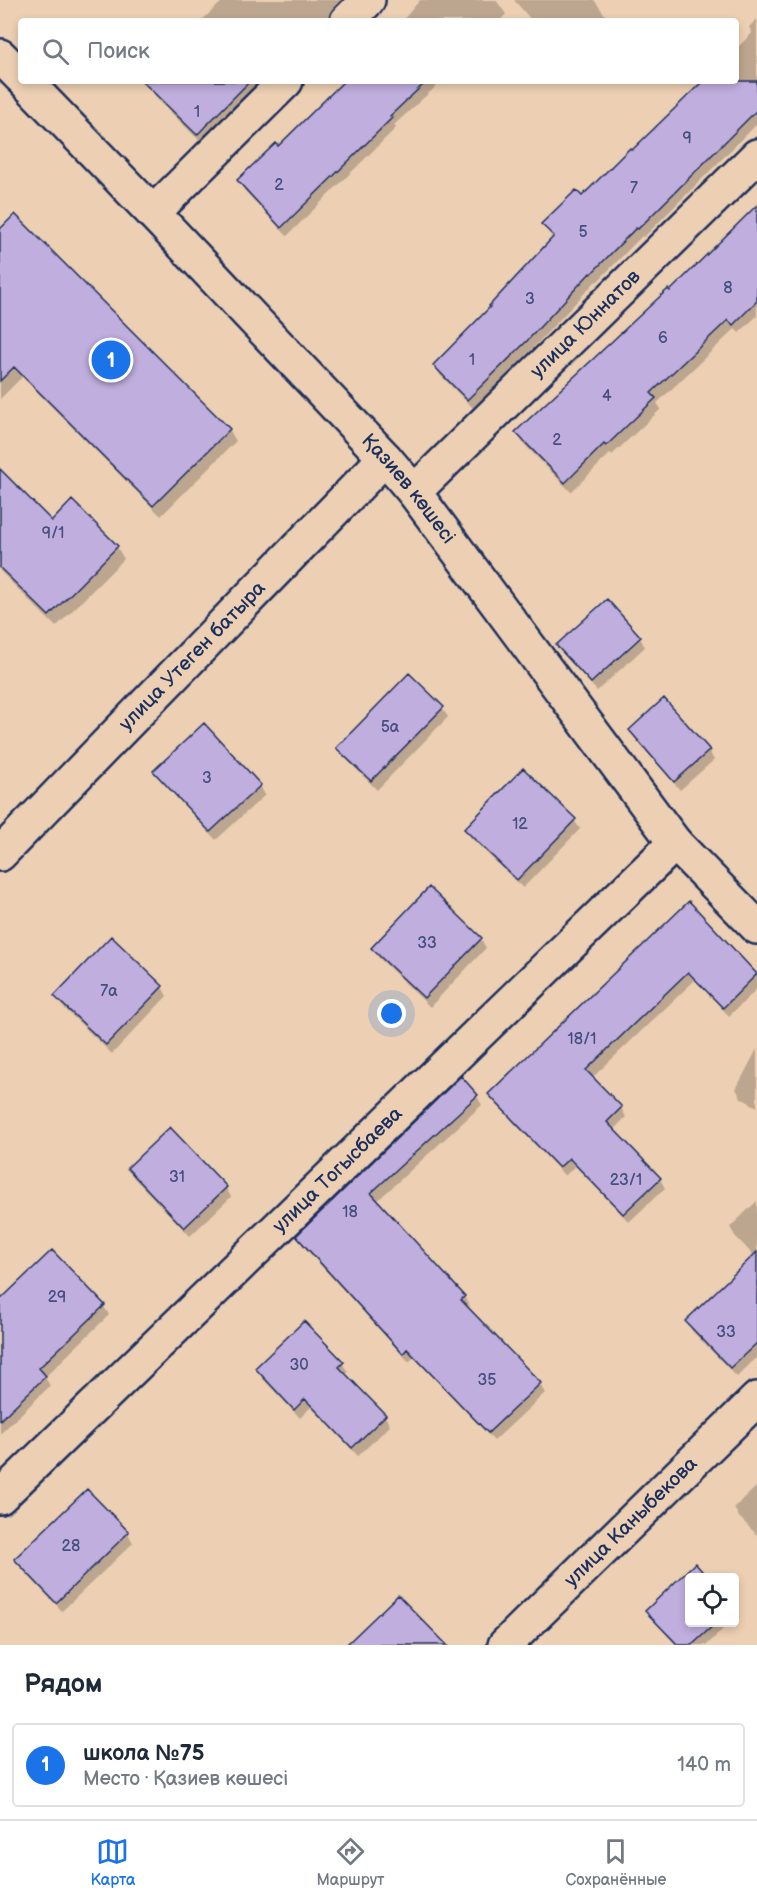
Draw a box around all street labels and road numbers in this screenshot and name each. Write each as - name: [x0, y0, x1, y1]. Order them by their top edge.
- street label: улица Юннатов: [525, 264, 646, 383]
- street label: Қазиев көшесі: [356, 429, 460, 549]
- street label: улица Утеген батыра: [114, 576, 271, 736]
- street label: улица Тогысбаева: [268, 1102, 407, 1238]
- street label: улица Каныбекова: [559, 1452, 703, 1592]

